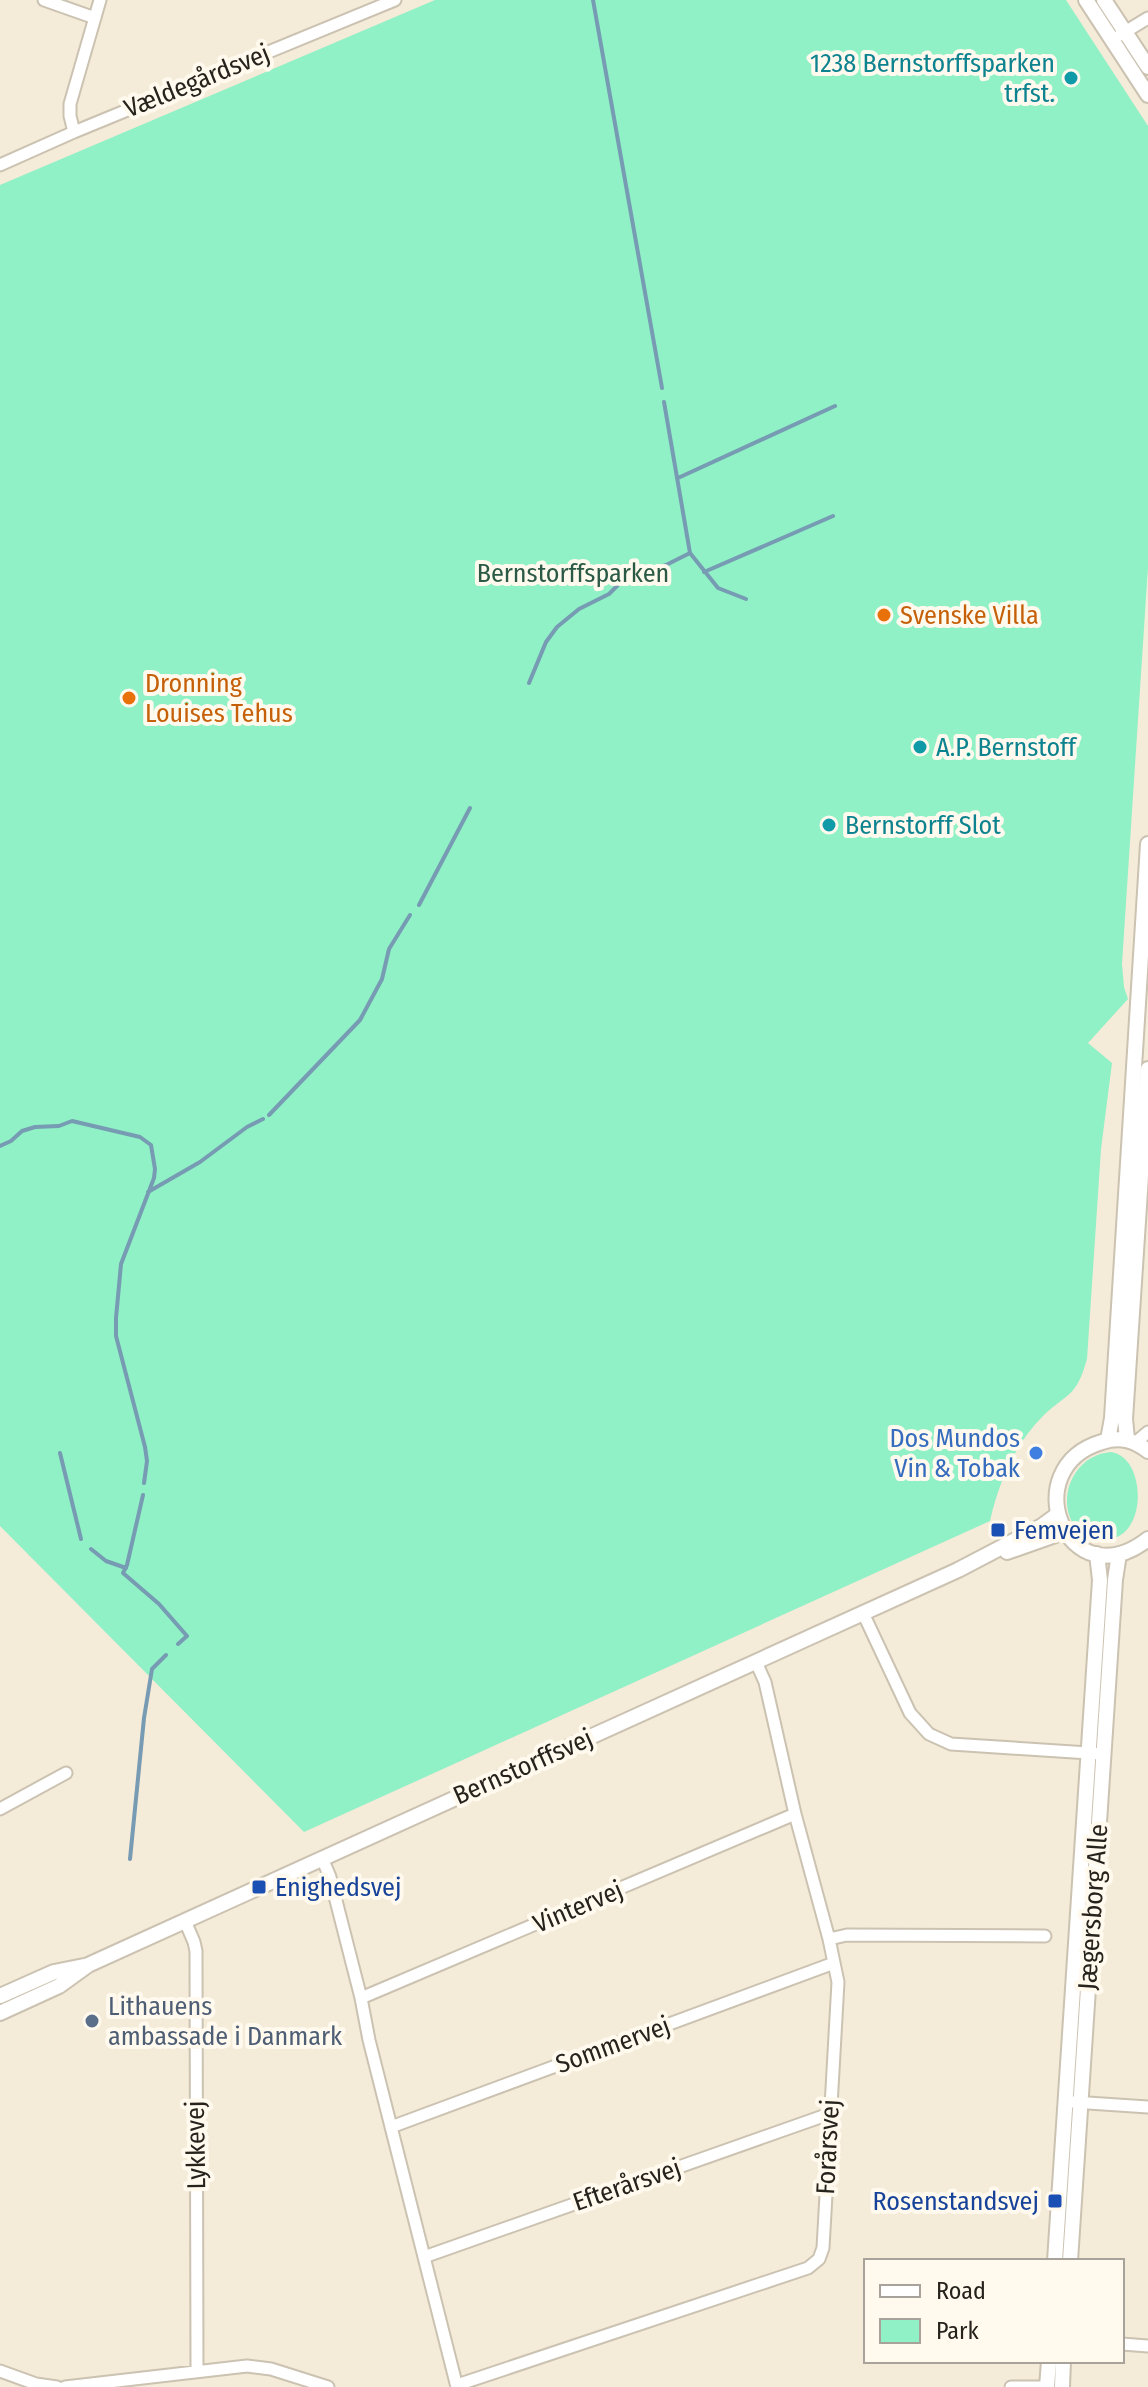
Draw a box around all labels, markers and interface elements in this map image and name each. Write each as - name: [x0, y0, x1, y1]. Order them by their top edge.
- street label: Vældegårdsvej: [120, 38, 274, 124]
- place label: 1238 Bernstorffsparken trfst.: [810, 48, 1055, 109]
- marker: 1238 Bernstorffsparken trfst.: [1062, 69, 1080, 87]
- park label: Bernstorffsparken: [477, 558, 669, 589]
- place label: Svenske Villa: [900, 600, 1039, 631]
- marker: Svenske Villa: [875, 606, 893, 624]
- place label: Dronning Louises Tehus: [145, 668, 293, 729]
- marker: Dronning Louises Tehus: [120, 689, 138, 707]
- place label: A.P. Bernstoff: [936, 732, 1078, 763]
- marker: A.P. Bernstoff: [911, 738, 929, 756]
- place label: Bernstorff Slot: [845, 810, 1001, 841]
- marker: Bernstorff Slot: [820, 816, 838, 834]
- place label: Dos Mundos Vin & Tobak: [890, 1423, 1021, 1484]
- marker: Dos Mundos Vin & Tobak: [1027, 1444, 1045, 1462]
- place label: Femvejen: [1014, 1515, 1115, 1546]
- marker: Femvejen: [989, 1521, 1007, 1539]
- street label: Bernstorffsvej: [449, 1722, 597, 1812]
- street label: Jægersborg Alle: [1072, 1823, 1114, 1991]
- place label: Enighedsvej: [275, 1872, 402, 1903]
- street label: Vintervej: [529, 1874, 627, 1940]
- marker: Enighedsvej: [250, 1878, 268, 1896]
- place label: Lithauens ambassade i Danmark: [108, 1991, 343, 2052]
- street label: Sommervej: [552, 2010, 674, 2080]
- marker: Lithauens ambassade i Danmark: [83, 2012, 101, 2030]
- street label: Forårsvej: [810, 2099, 846, 2195]
- street label: Lykkevej: [180, 2100, 212, 2190]
- street label: Efterårsvej: [569, 2152, 685, 2218]
- place label: Rosenstandsvej: [872, 2186, 1039, 2217]
- marker: Rosenstandsvej: [1046, 2192, 1064, 2210]
- legend: [864, 2259, 1124, 2363]
- text: Road: [936, 2277, 986, 2305]
- text: Park: [936, 2317, 979, 2345]

